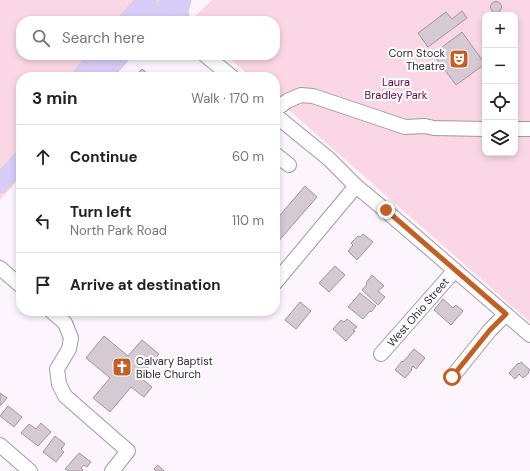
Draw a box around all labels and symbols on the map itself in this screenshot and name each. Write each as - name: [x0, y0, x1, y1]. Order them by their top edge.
- place label: Corn Stock Theatre: [388, 46, 445, 73]
- theatre icon: Corn Stock Theatre: [448, 48, 470, 70]
- park label: Laura Bradley Park: [365, 75, 428, 102]
- route end: [377, 201, 395, 219]
- street label: West Ohio Street: [384, 275, 452, 349]
- place label: Calvary Baptist Bible Church: [136, 354, 213, 381]
- church icon: Calvary Baptist Bible Church: [111, 356, 133, 378]
- route start: [443, 368, 461, 386]

